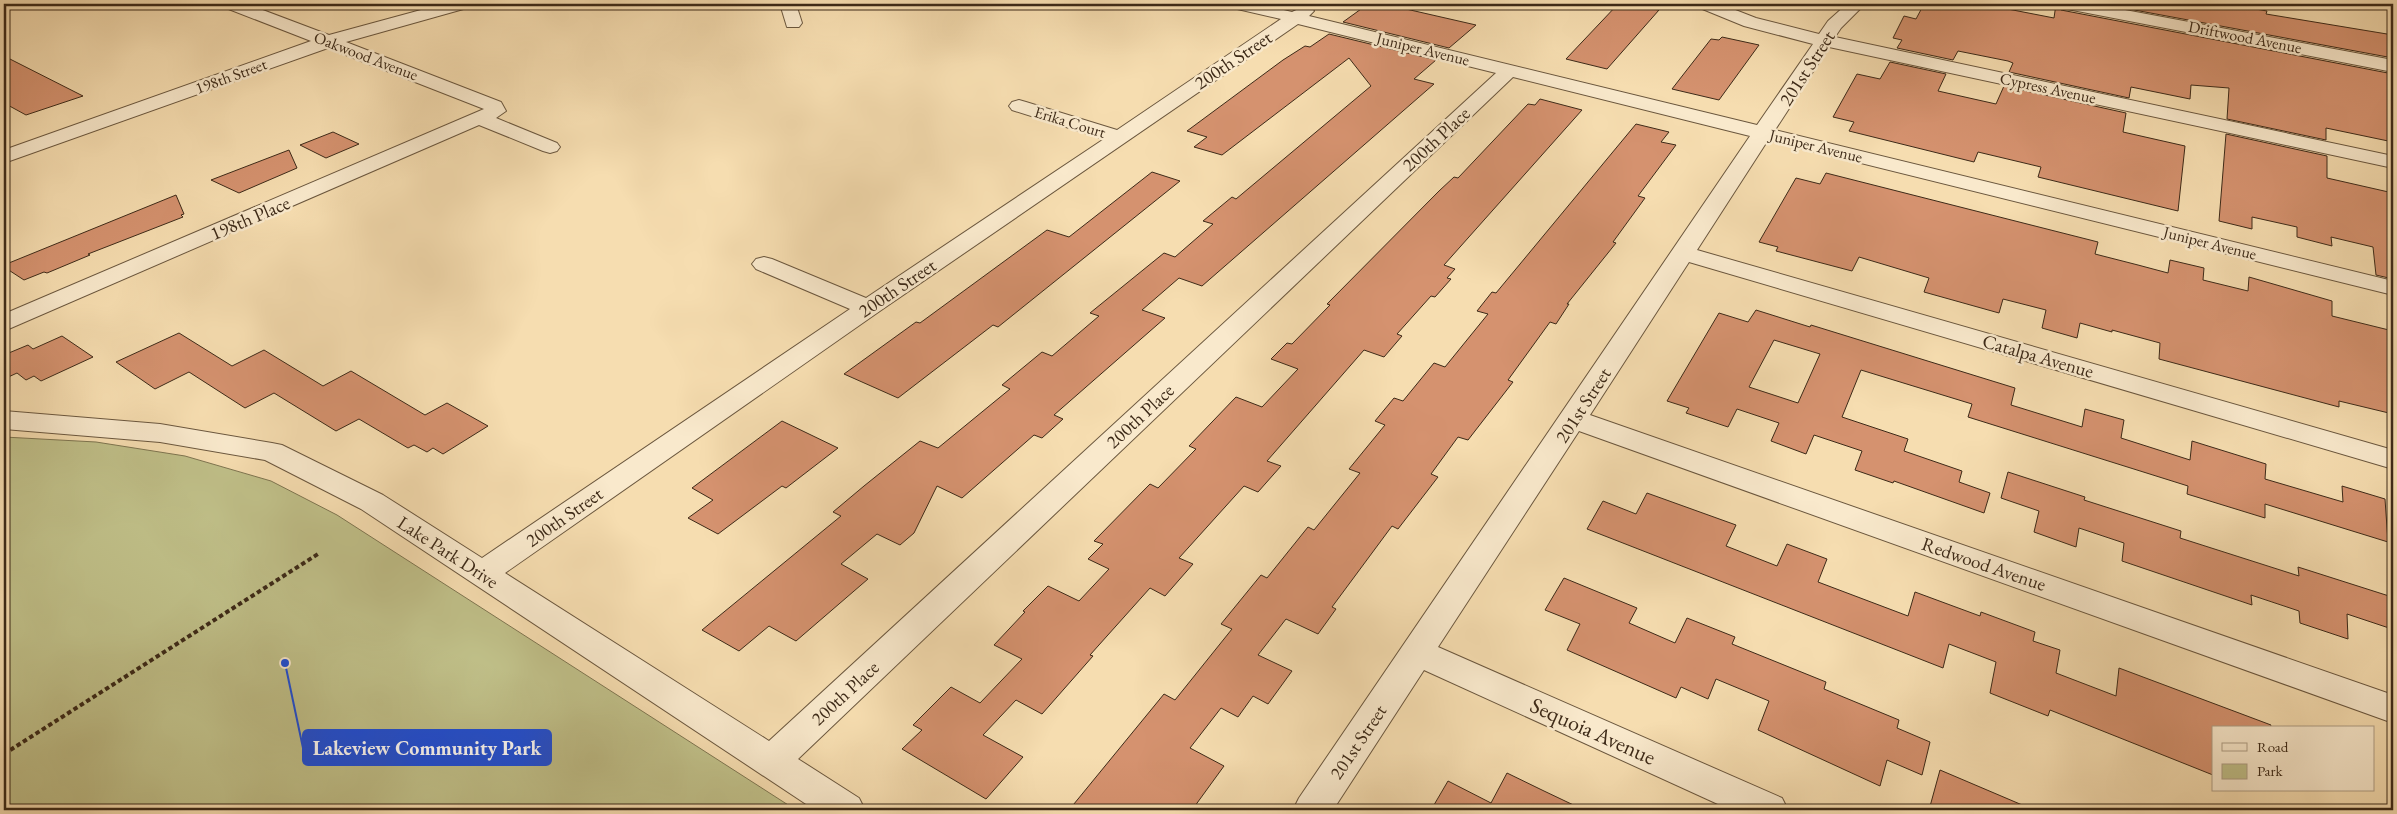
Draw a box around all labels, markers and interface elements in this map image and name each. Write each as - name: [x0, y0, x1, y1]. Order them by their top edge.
- street label: Driftwood Avenue: [2187, 16, 2303, 58]
- street label: 200th Street: [1189, 25, 1277, 95]
- street label: 201st Street: [1773, 26, 1841, 110]
- street label: Oakwood Avenue: [311, 27, 421, 85]
- street label: Juniper Avenue: [1372, 27, 1472, 71]
- street label: 198th Street: [192, 53, 270, 99]
- street label: Cypress Avenue: [1998, 68, 2098, 108]
- street label: Erika Court: [1032, 101, 1108, 143]
- street label: 200th Place: [1397, 101, 1475, 177]
- street label: Juniper Avenue: [1765, 124, 1865, 168]
- street label: 198th Place: [206, 190, 294, 246]
- street label: Juniper Avenue: [2159, 221, 2259, 265]
- street label: 200th Street: [853, 253, 941, 323]
- street label: Catalpa Avenue: [1979, 328, 2097, 384]
- street label: 201st Street: [1549, 363, 1617, 447]
- street label: 200th Place: [1101, 378, 1179, 454]
- street label: 200th Street: [521, 481, 608, 553]
- street label: Lake Park Drive: [393, 510, 503, 594]
- street label: Redwood Avenue: [1919, 531, 2049, 597]
- street label: 200th Place: [806, 655, 884, 731]
- street label: Sequoia Avenue: [1526, 690, 1661, 772]
- street label: 201st Street: [1324, 700, 1392, 784]
- legend: [2212, 726, 2374, 792]
- callout: Lakeview Community Park: [303, 730, 551, 765]
- text: Lakeview Community Park: [313, 735, 542, 761]
- text: Road: [2257, 737, 2289, 756]
- text: Park: [2257, 761, 2284, 780]

